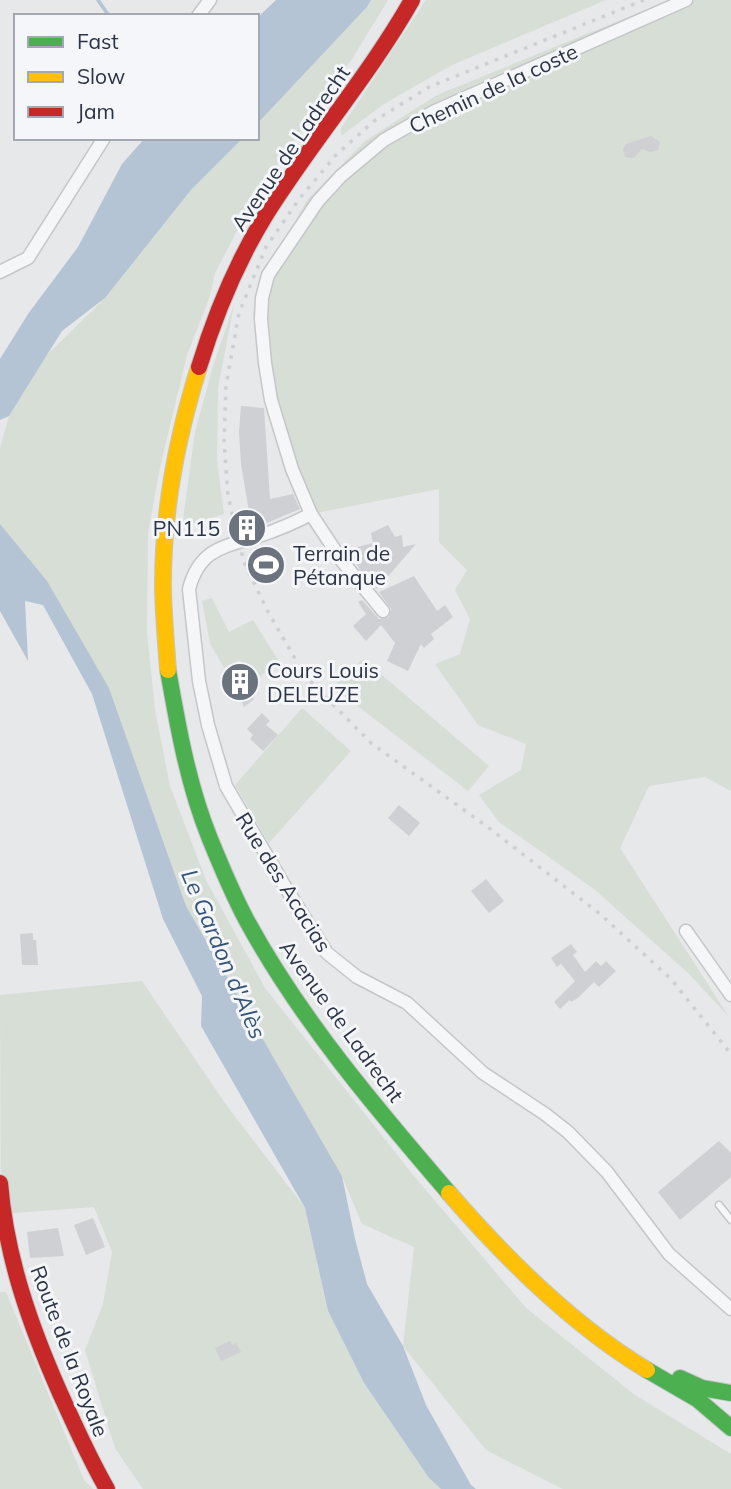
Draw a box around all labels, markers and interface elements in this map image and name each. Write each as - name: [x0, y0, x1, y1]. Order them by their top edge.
- legend: [14, 14, 259, 140]
- text: Fast: [77, 28, 119, 54]
- street label: Chemin de la coste: [405, 38, 581, 138]
- street label: Avenue de Ladrecht: [225, 60, 355, 236]
- text: Slow: [77, 63, 125, 89]
- text: Jam: [77, 98, 115, 124]
- building icon: PN115: [226, 507, 268, 549]
- place label: PN115: [153, 515, 220, 541]
- place label: Terrain de Pétanque: [293, 540, 390, 590]
- sports icon: Terrain de Pétanque: [245, 544, 287, 586]
- place label: Cours Louis DELEUZE: [267, 657, 379, 707]
- building icon: Cours Louis DELEUZE: [219, 661, 261, 703]
- street label: Rue des Acacias: [231, 807, 337, 957]
- water label: Le Gardon d'Alès: [175, 865, 273, 1043]
- street label: Avenue de Ladrecht: [275, 935, 409, 1107]
- street label: Route de la Royale: [25, 1262, 115, 1440]

